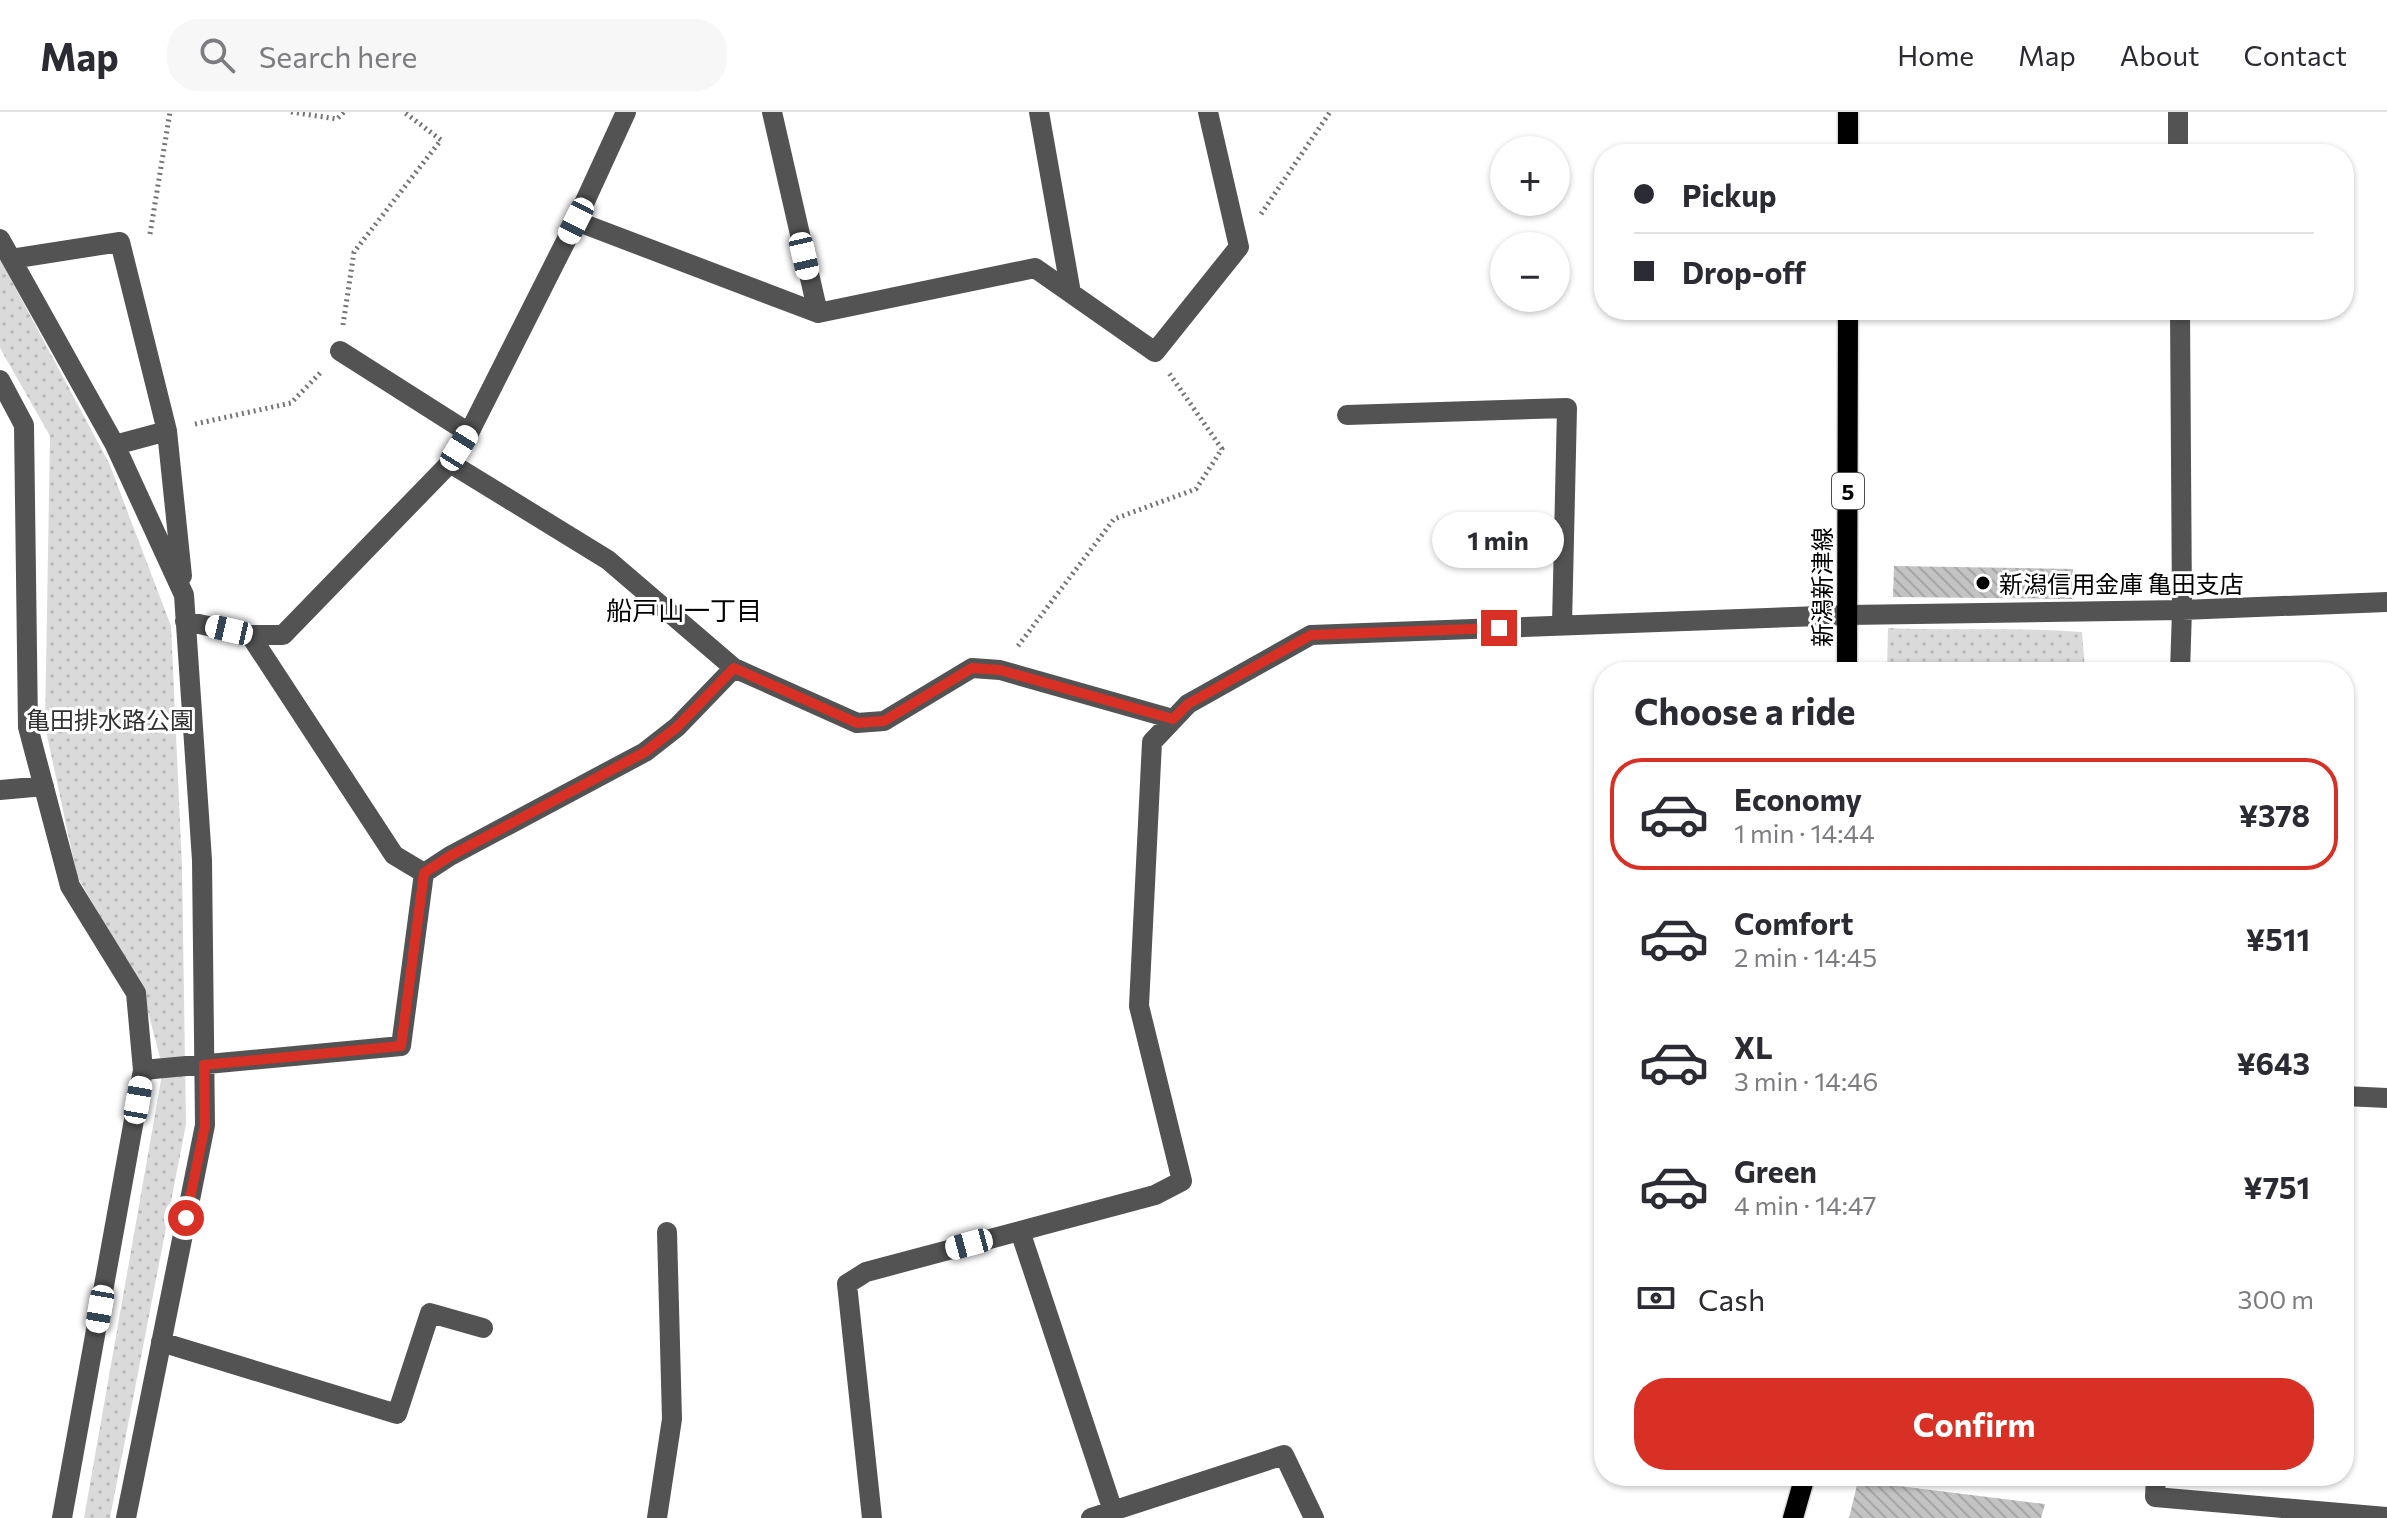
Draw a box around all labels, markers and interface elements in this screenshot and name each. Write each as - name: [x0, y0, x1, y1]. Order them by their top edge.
- search box: [167, 19, 727, 91]
- text: Map: [40, 32, 119, 79]
- icon: search: [195, 33, 239, 77]
- text: Search here: [259, 37, 417, 74]
- text: Home: [1897, 38, 1974, 72]
- text: Map: [2018, 38, 2076, 72]
- text: About: [2120, 38, 2200, 72]
- text: Contact: [2244, 38, 2347, 72]
- map controls: [1490, 136, 1570, 312]
- button: +: [1490, 136, 1570, 216]
- text: Pickup: [1682, 176, 1776, 213]
- car: [554, 194, 598, 248]
- car: [787, 230, 821, 282]
- button: −: [1490, 232, 1570, 312]
- text: Drop-off: [1682, 253, 1806, 290]
- car: [436, 421, 482, 475]
- road number: 5: [1832, 473, 1864, 509]
- callout: 1 min: [1433, 512, 1565, 568]
- text: 1 min: [1467, 524, 1529, 555]
- street label: 新潟新津線: [1807, 527, 1836, 647]
- place label: 新潟信用金庫 亀田支店: [1999, 569, 2244, 598]
- marker: 新潟信用金庫 亀田支店: [1974, 574, 1992, 592]
- district label: 船戸山一丁目: [606, 594, 762, 625]
- route end: [1481, 610, 1517, 646]
- car: [203, 613, 255, 647]
- text: Choose a ride: [1634, 688, 1855, 732]
- park label: 亀田排水路公園: [26, 705, 194, 734]
- icon: car: [1638, 778, 1710, 850]
- text: Economy: [1734, 780, 1862, 817]
- text: ¥378: [2239, 796, 2310, 833]
- text: 1 min · 14:44: [1734, 817, 1875, 848]
- icon: car: [1638, 902, 1710, 974]
- text: Comfort: [1734, 904, 1853, 941]
- text: ¥511: [2246, 920, 2310, 957]
- text: 2 min · 14:45: [1734, 941, 1877, 972]
- icon: car: [1638, 1026, 1710, 1098]
- text: XL: [1734, 1028, 1773, 1065]
- text: ¥643: [2236, 1044, 2310, 1081]
- text: 3 min · 14:46: [1734, 1065, 1878, 1096]
- car: [122, 1074, 154, 1126]
- icon: car: [1638, 1150, 1710, 1222]
- text: Green: [1734, 1152, 1817, 1189]
- text: ¥751: [2243, 1168, 2310, 1205]
- text: 4 min · 14:47: [1734, 1189, 1877, 1220]
- route start: [168, 1200, 204, 1236]
- car: [943, 1226, 995, 1262]
- icon: cash: [1634, 1276, 1678, 1320]
- text: Cash: [1698, 1280, 1765, 1317]
- car: [84, 1283, 116, 1335]
- text: 300 m: [2238, 1283, 2314, 1314]
- button: Confirm: [1634, 1378, 2314, 1470]

